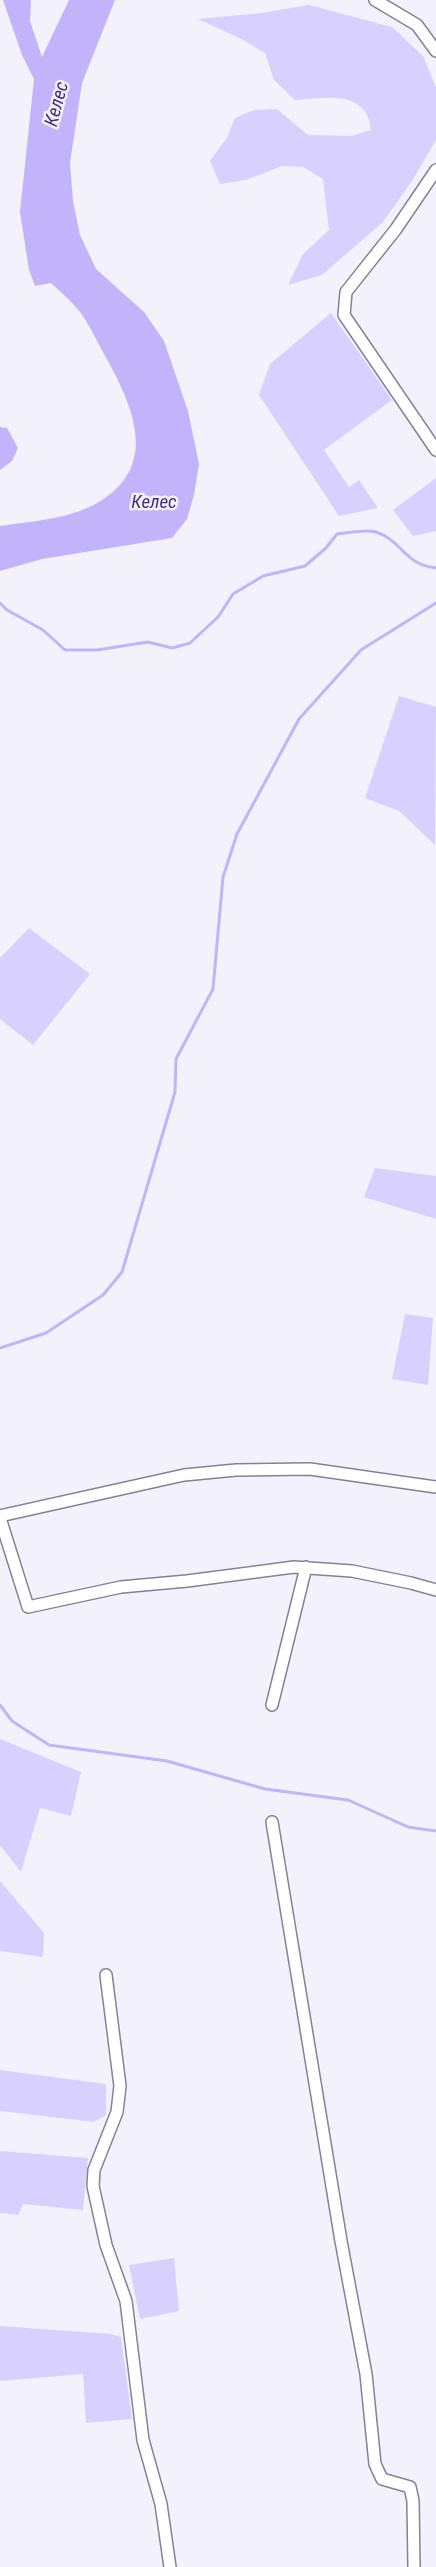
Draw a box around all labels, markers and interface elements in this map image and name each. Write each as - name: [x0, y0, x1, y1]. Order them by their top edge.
- water label: Келес: [39, 79, 73, 129]
- water label: Келес: [131, 490, 177, 513]

